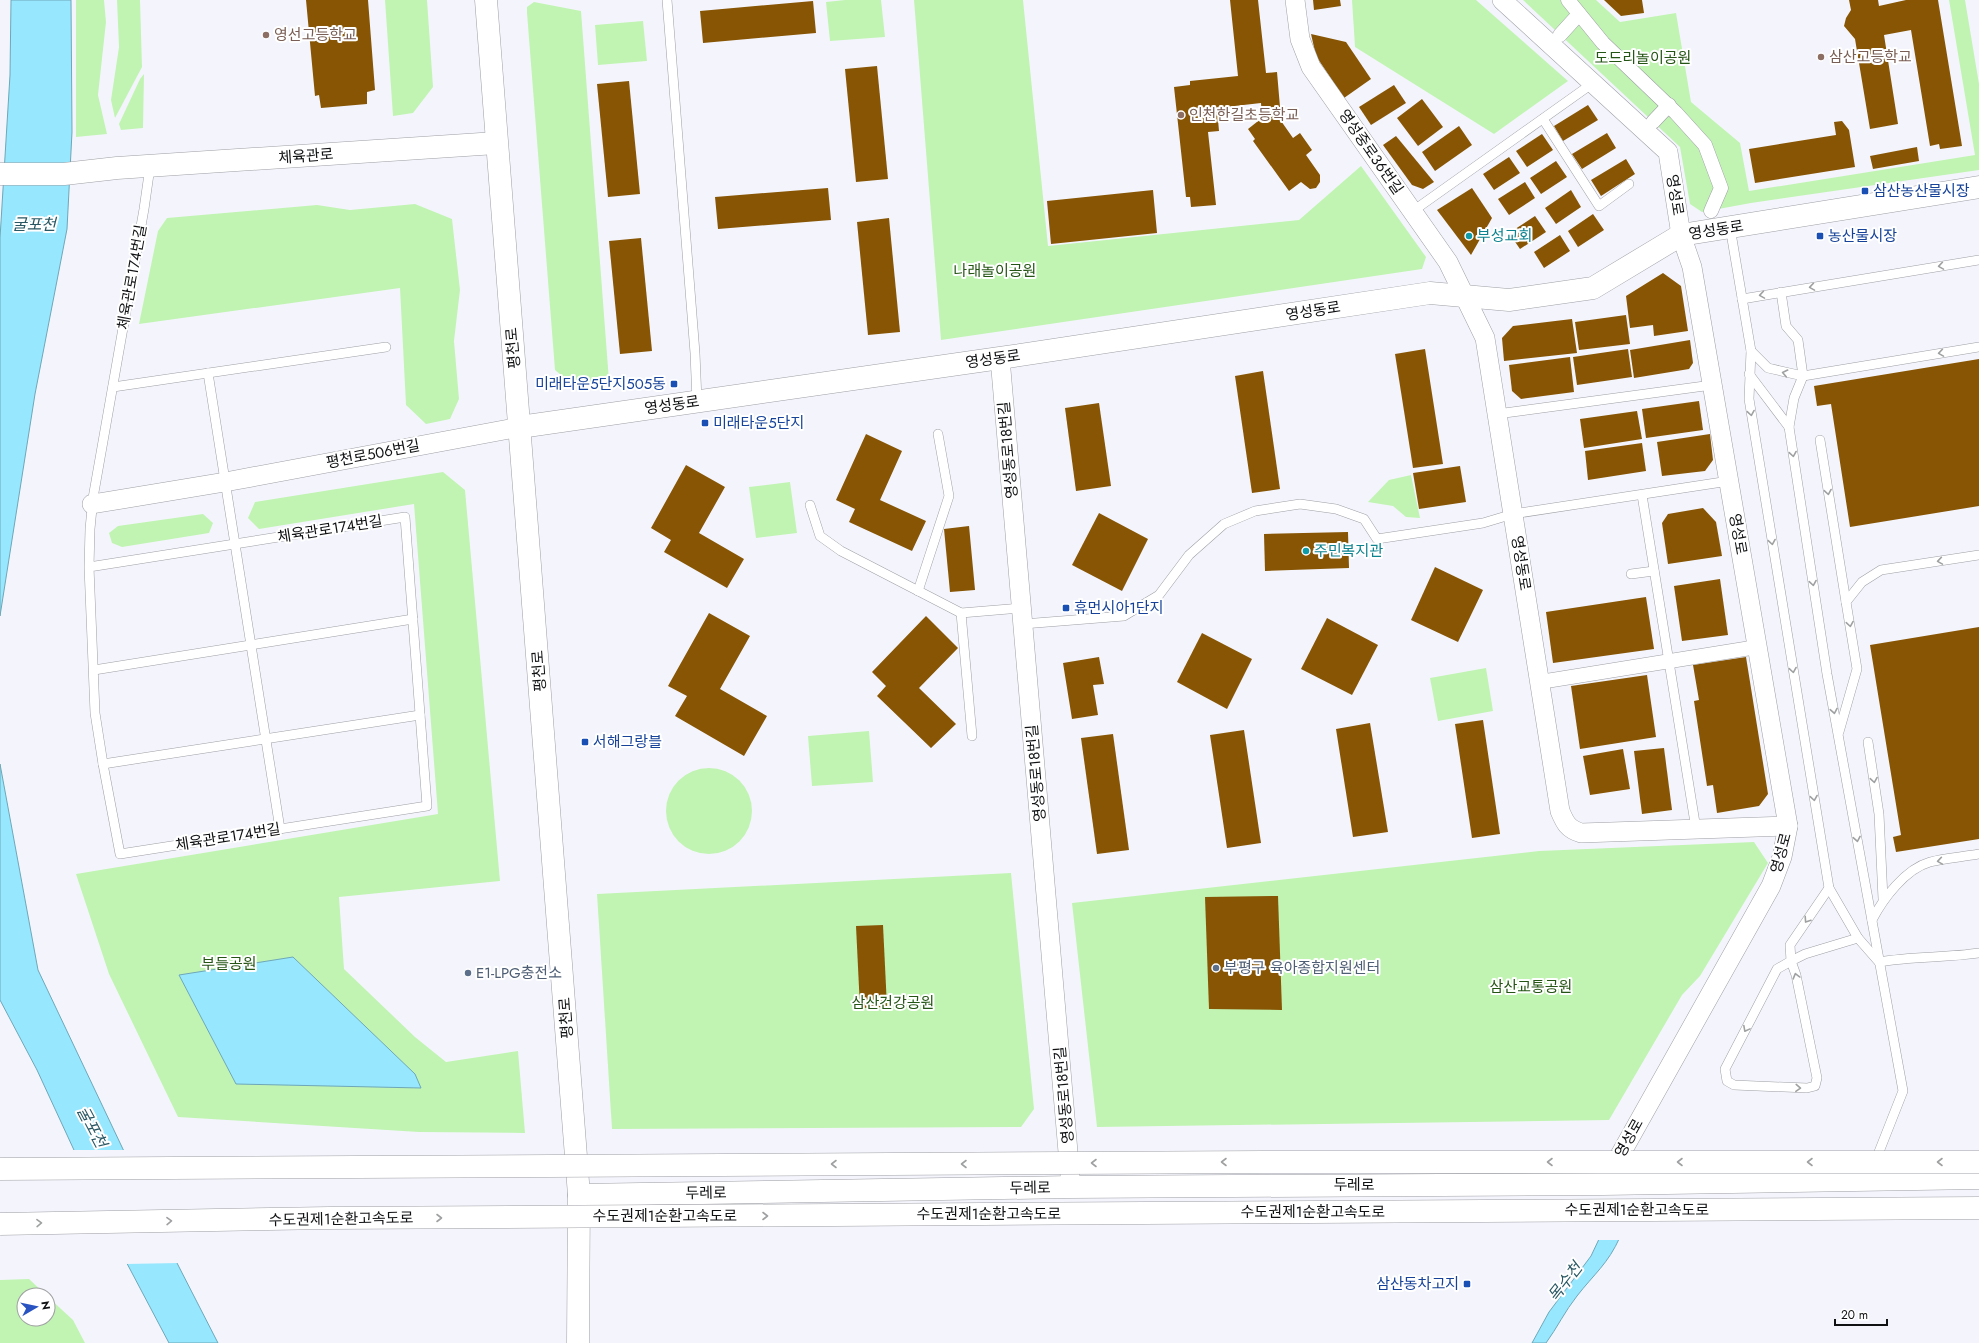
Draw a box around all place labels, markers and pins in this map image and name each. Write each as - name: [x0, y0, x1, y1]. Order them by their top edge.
- place label: 영선고등학교: [274, 24, 357, 46]
- marker: 영선고등학교: [261, 30, 271, 40]
- place label: 삼산고등학교: [1829, 46, 1912, 68]
- marker: 삼산고등학교: [1816, 52, 1826, 62]
- place label: 인천한길초등학교: [1189, 104, 1299, 126]
- marker: 인천한길초등학교: [1176, 110, 1186, 120]
- place label: 삼산농산물시장: [1873, 180, 1970, 202]
- marker: 삼산농산물시장: [1860, 186, 1870, 196]
- place label: 부성교회: [1477, 225, 1532, 247]
- place label: 농산물시장: [1828, 225, 1897, 247]
- marker: 부성교회: [1464, 231, 1474, 241]
- marker: 농산물시장: [1815, 231, 1825, 241]
- place label: 미래타운5단지505동: [535, 373, 666, 395]
- marker: 미래타운5단지505동: [669, 379, 679, 389]
- place label: 미래타운5단지: [713, 412, 804, 434]
- marker: 미래타운5단지: [700, 418, 710, 428]
- place label: 주민복지관: [1314, 540, 1383, 562]
- marker: 주민복지관: [1301, 546, 1311, 556]
- place label: 휴먼시아1단지: [1074, 597, 1164, 619]
- marker: 휴먼시아1단지: [1061, 603, 1071, 613]
- place label: 서해그랑블: [593, 731, 662, 753]
- marker: 서해그랑블: [580, 737, 590, 747]
- place label: 부평구 육아종합지원센터: [1224, 957, 1380, 979]
- place label: E1-LPG충전소: [476, 962, 562, 984]
- marker: 부평구 육아종합지원센터: [1211, 963, 1221, 973]
- marker: E1-LPG충전소: [463, 968, 473, 978]
- place label: 삼산동차고지: [1376, 1273, 1459, 1295]
- marker: 삼산동차고지: [1462, 1279, 1472, 1289]

